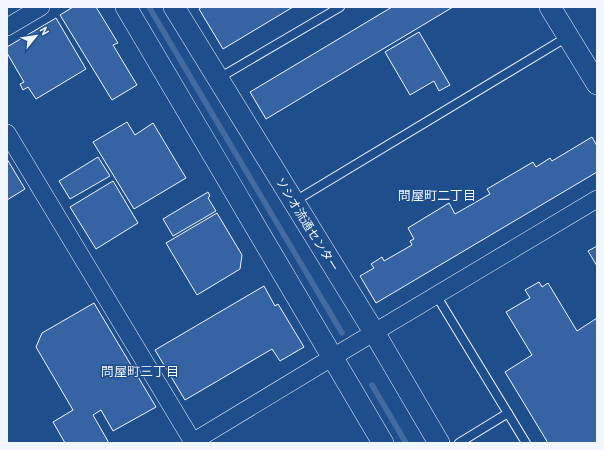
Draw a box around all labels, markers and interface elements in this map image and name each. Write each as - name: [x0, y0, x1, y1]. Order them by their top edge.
- north arrow: [16, 16, 56, 56]
- text: N: [38, 24, 53, 37]
- street label: ソシオ流通センター: [273, 174, 343, 274]
- district label: 問屋町二丁目: [398, 187, 476, 203]
- district label: 問屋町三丁目: [101, 363, 179, 379]

